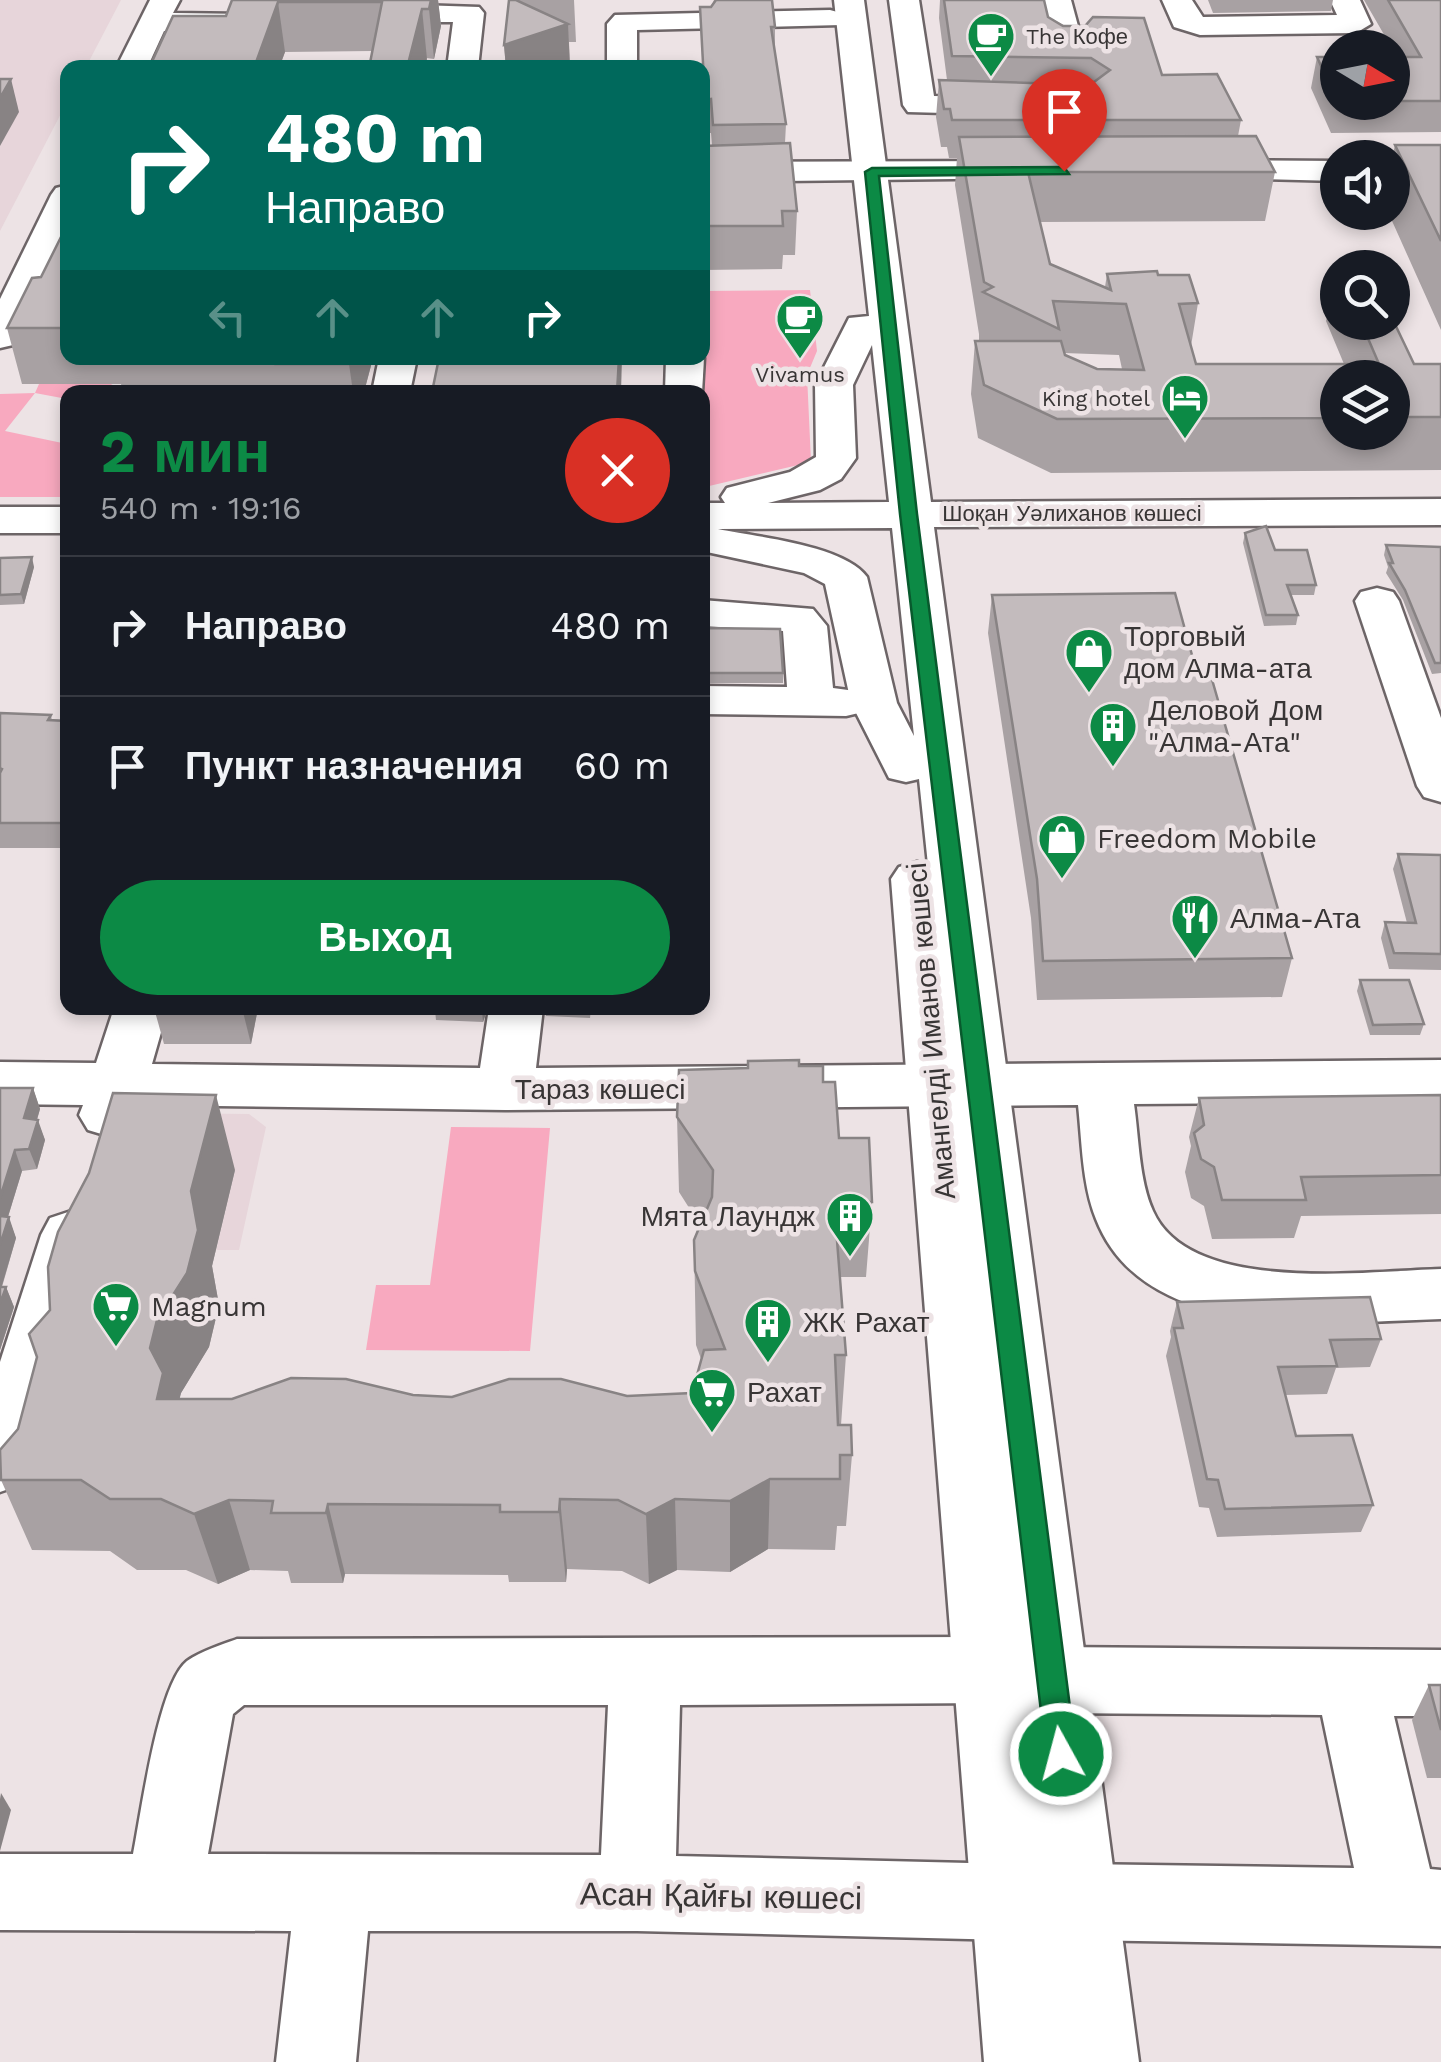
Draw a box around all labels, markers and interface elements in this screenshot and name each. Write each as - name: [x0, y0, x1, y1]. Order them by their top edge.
- cafe icon: The Кофе: [965, 10, 1017, 78]
- place label: The Кофе: [1026, 24, 1128, 49]
- north arrow: [1320, 30, 1410, 120]
- map controls: [1320, 30, 1410, 450]
- pin: [1022, 69, 1107, 172]
- icon: arrive: [1037, 84, 1092, 139]
- text: 480 m: [265, 97, 485, 179]
- icon: right: [100, 100, 230, 230]
- button: sound: [1320, 140, 1410, 230]
- text: Направо: [265, 181, 445, 234]
- button: search: [1320, 250, 1410, 340]
- icon: left: [200, 290, 255, 345]
- icon: ahead: [305, 290, 360, 345]
- icon: ahead: [410, 290, 465, 345]
- icon: right: [515, 290, 570, 345]
- cafe icon: Vivamus: [774, 292, 826, 360]
- button: layers: [1320, 360, 1410, 450]
- place label: Vivamus: [755, 362, 845, 387]
- hotel icon: King hotel: [1159, 372, 1211, 440]
- place label: King hotel: [1042, 386, 1150, 411]
- text: 2 мин: [100, 416, 270, 487]
- button: close: [565, 418, 670, 523]
- text: 540 m · 19:16: [100, 489, 302, 527]
- street label: Шоқан Уәлиханов көшесі: [942, 501, 1202, 526]
- icon: right: [100, 599, 155, 654]
- text: Направо: [185, 604, 347, 648]
- text: 480 m: [551, 604, 670, 648]
- place label: Торговый дом Алма-ата: [1124, 620, 1312, 685]
- shop icon: Торговый дом Алма-ата: [1063, 626, 1115, 694]
- place label: Деловой Дом "Алма-Ата": [1148, 694, 1323, 759]
- building icon: Деловой Дом "Алма-Ата": [1087, 700, 1139, 768]
- icon: arrive: [100, 739, 155, 794]
- text: Пункт назначения: [185, 744, 523, 788]
- text: 60 m: [574, 744, 670, 788]
- shop icon: Freedom Mobile: [1036, 812, 1088, 880]
- place label: Freedom Mobile: [1097, 822, 1317, 855]
- street label: Амангелді Иманов көшесі: [900, 861, 962, 1201]
- button: Выход: [100, 880, 670, 995]
- restaurant icon: Алма-Ата: [1169, 892, 1221, 960]
- place label: Алма-Ата: [1230, 902, 1361, 935]
- street label: Тараз көшесі: [515, 1073, 685, 1106]
- building icon: Мята Лаундж: [824, 1190, 876, 1258]
- place label: Мята Лаундж: [641, 1200, 815, 1233]
- supermarket icon: Magnum: [90, 1280, 142, 1348]
- place label: Magnum: [151, 1290, 267, 1323]
- building icon: ЖК Рахат: [742, 1296, 794, 1364]
- place label: ЖК Рахат: [803, 1306, 930, 1339]
- supermarket icon: Рахат: [686, 1366, 738, 1434]
- place label: Рахат: [747, 1376, 822, 1409]
- position arrow: [1009, 1702, 1113, 1806]
- street label: Асан Қайғы көшесі: [580, 1875, 862, 1917]

